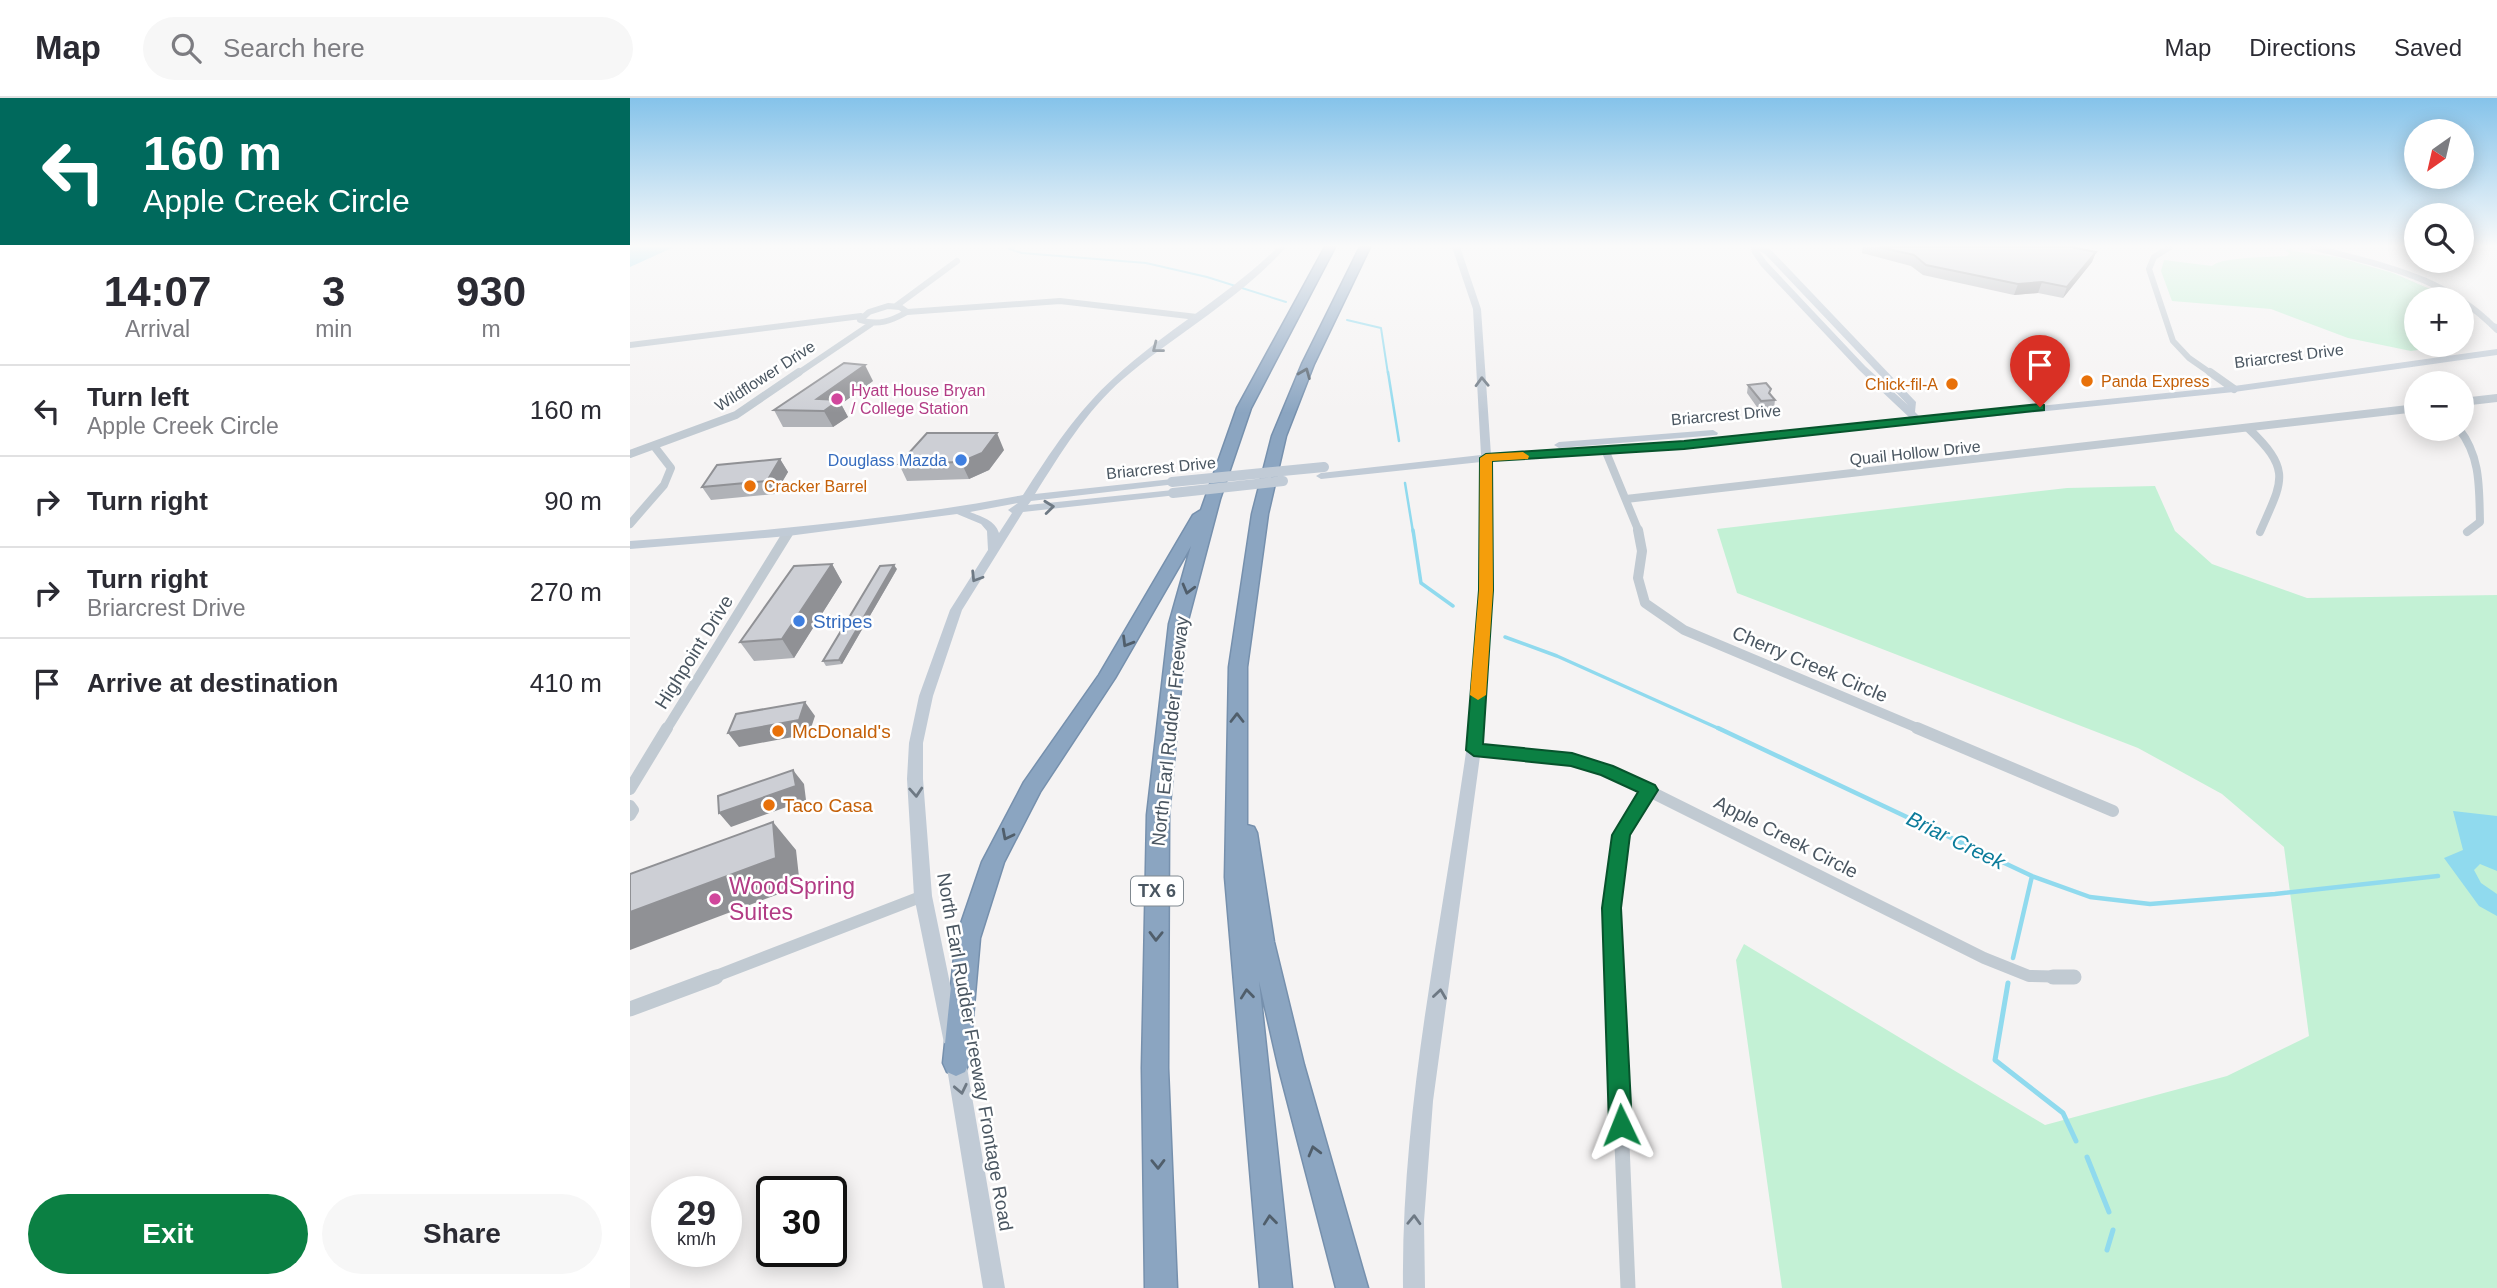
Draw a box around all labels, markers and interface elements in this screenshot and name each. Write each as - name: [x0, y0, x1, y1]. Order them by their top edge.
- search box: [143, 17, 633, 80]
- text: Map: [35, 29, 101, 66]
- icon: search: [167, 29, 205, 67]
- text: Search here: [223, 33, 365, 63]
- text: Map: [2165, 34, 2211, 61]
- text: Directions: [2249, 34, 2356, 61]
- text: Saved: [2394, 34, 2462, 61]
- north arrow: [2404, 119, 2474, 189]
- map controls: [2404, 119, 2474, 441]
- icon: left: [28, 126, 119, 217]
- text: 160 m: [143, 126, 282, 180]
- text: Apple Creek Circle: [143, 183, 410, 219]
- button: search: [2404, 203, 2474, 273]
- text: 14:07: [104, 268, 211, 315]
- text: 3: [322, 268, 345, 315]
- text: 930: [456, 268, 526, 315]
- button: +: [2404, 287, 2474, 357]
- text: Arrival: [125, 316, 190, 342]
- text: min: [315, 316, 352, 342]
- text: m: [482, 316, 501, 342]
- pin: [2010, 335, 2070, 407]
- street label: Wildflower Drive: [712, 337, 818, 415]
- one-way arrow: [1152, 340, 1164, 353]
- street label: Briarcrest Drive: [2233, 341, 2345, 371]
- icon: arrive: [2021, 346, 2059, 384]
- one-way arrow: [1297, 367, 1311, 380]
- button: −: [2404, 371, 2474, 441]
- marker: Panda Express: [2079, 373, 2095, 389]
- place label: Panda Express: [2101, 373, 2210, 390]
- one-way arrow: [1475, 376, 1490, 387]
- place label: Chick-fil-A: [1865, 376, 1938, 393]
- marker: Chick-fil-A: [1944, 376, 1960, 392]
- text: Turn left: [87, 382, 189, 412]
- place label: Hyatt House Bryan / College Station: [851, 382, 985, 417]
- marker: Hyatt House Bryan / College Station: [829, 391, 845, 407]
- icon: left: [28, 392, 66, 430]
- text: 160 m: [530, 395, 602, 425]
- street label: Briarcrest Drive: [1670, 402, 1782, 428]
- text: Apple Creek Circle: [87, 413, 279, 439]
- street label: Quail Hollow Drive: [1849, 438, 1981, 468]
- place label: Douglass Mazda: [828, 452, 947, 469]
- marker: Douglass Mazda: [953, 452, 969, 468]
- street label: Briarcrest Drive: [1105, 454, 1217, 482]
- marker: Cracker Barrel: [742, 478, 758, 494]
- place label: Cracker Barrel: [764, 478, 867, 495]
- icon: right: [28, 483, 66, 521]
- text: Turn right: [87, 486, 208, 516]
- text: 90 m: [544, 486, 602, 516]
- one-way arrow: [1043, 499, 1055, 514]
- text: Turn right: [87, 564, 208, 594]
- one-way arrow: [972, 569, 985, 582]
- icon: right: [28, 574, 66, 612]
- text: 270 m: [530, 577, 602, 607]
- one-way arrow: [1182, 582, 1196, 594]
- street label: Highpoint Drive: [651, 591, 737, 713]
- text: Briarcrest Drive: [87, 595, 245, 621]
- place label: Stripes: [813, 611, 872, 632]
- marker: Stripes: [791, 613, 807, 629]
- street label: North Earl Rudder Freeway: [1147, 614, 1193, 847]
- street label: Cherry Creek Circle: [1729, 622, 1891, 706]
- one-way arrow: [1122, 635, 1135, 648]
- icon: arrive: [28, 665, 66, 703]
- text: Arrive at destination: [87, 668, 338, 698]
- text: 410 m: [530, 668, 602, 698]
- one-way arrow: [1229, 712, 1245, 722]
- place label: McDonald's: [792, 721, 891, 742]
- marker: McDonald's: [770, 723, 786, 739]
- one-way arrow: [908, 787, 923, 798]
- street label: Apple Creek Circle: [1711, 792, 1861, 882]
- place label: Taco Casa: [783, 795, 873, 816]
- marker: Taco Casa: [761, 797, 777, 813]
- water label: Briar Creek: [1903, 806, 2010, 874]
- one-way arrow: [1001, 828, 1015, 840]
- street label: North Earl Rudder Freeway Frontage Road: [933, 871, 1017, 1233]
- place label: WoodSpring Suites: [729, 873, 855, 925]
- road number: TX 6: [1131, 876, 1183, 906]
- marker: WoodSpring Suites: [707, 891, 723, 907]
- one-way arrow: [1149, 931, 1164, 942]
- one-way arrow: [1240, 988, 1255, 999]
- one-way arrow: [1432, 988, 1447, 1000]
- one-way arrow: [953, 1083, 968, 1095]
- position arrow: [1584, 1088, 1658, 1162]
- one-way arrow: [1308, 1145, 1323, 1157]
- one-way arrow: [1150, 1158, 1165, 1169]
- speed limit sign: 30: [756, 1176, 847, 1267]
- text: 29: [677, 1193, 716, 1232]
- button: Exit: [28, 1194, 308, 1274]
- button: Share: [322, 1194, 602, 1274]
- one-way arrow: [1262, 1214, 1277, 1226]
- one-way arrow: [1406, 1214, 1421, 1225]
- text: km/h: [677, 1229, 716, 1249]

